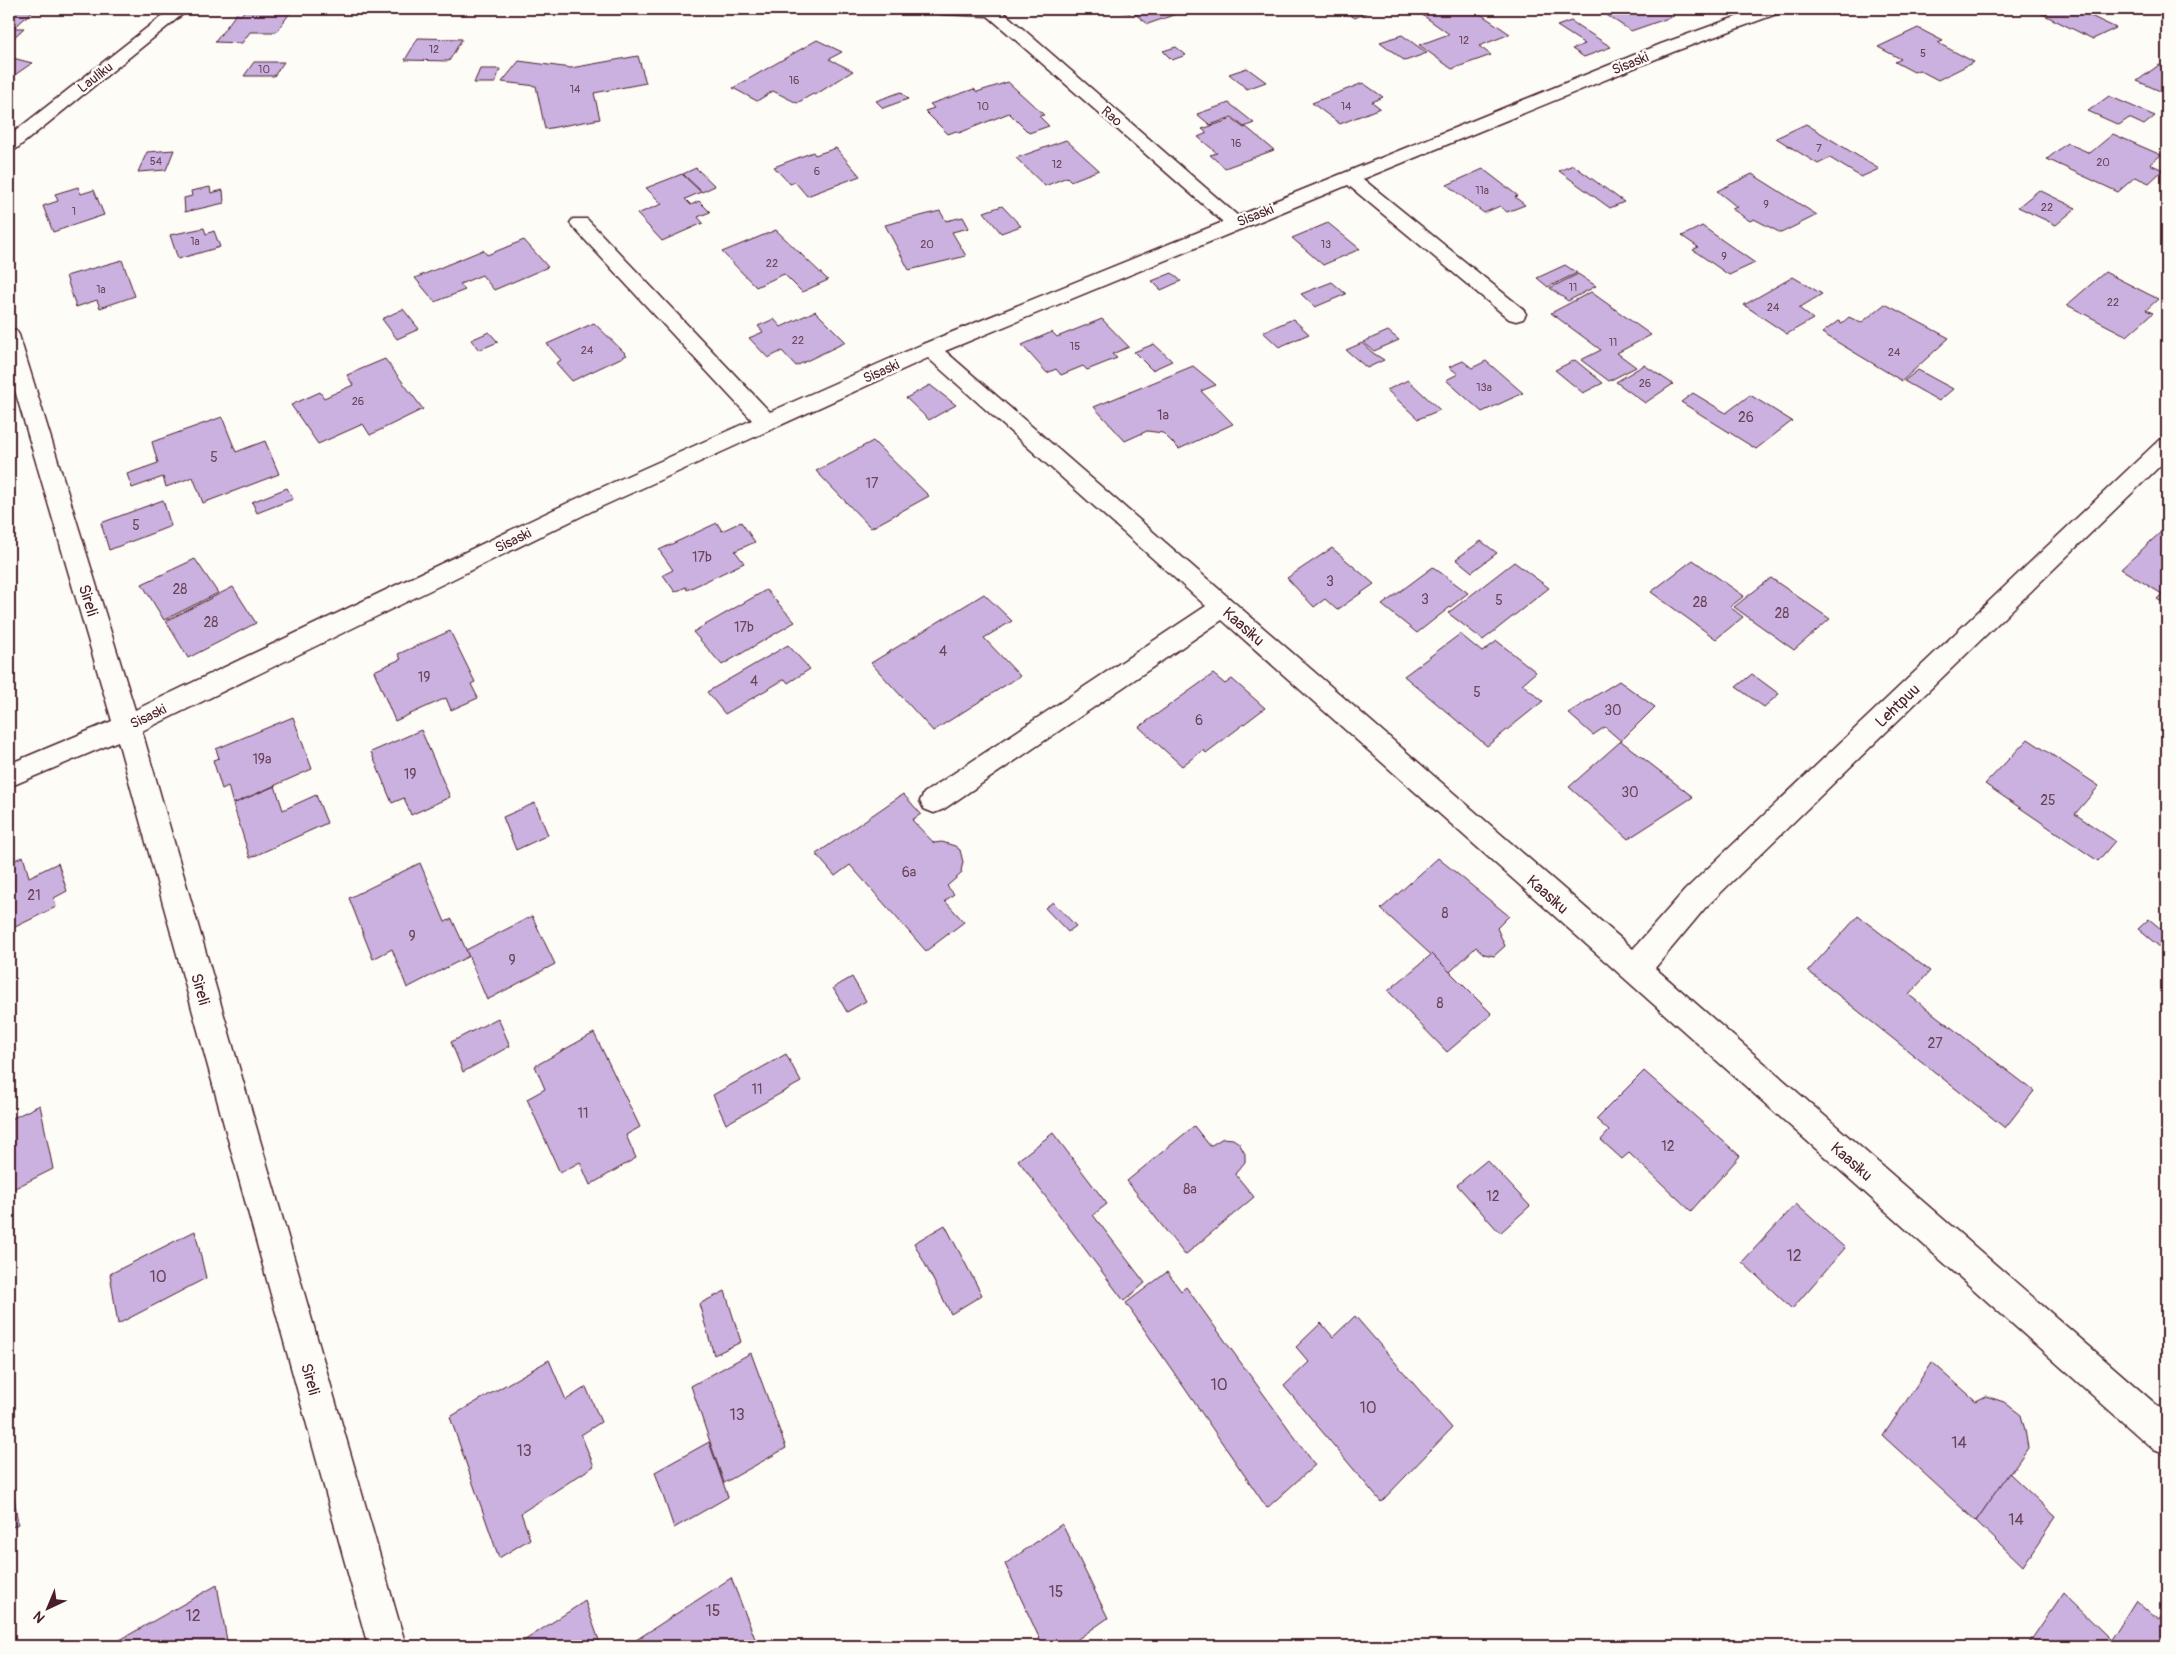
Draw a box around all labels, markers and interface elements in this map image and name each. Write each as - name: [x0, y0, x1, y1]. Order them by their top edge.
- house number: 12: [1459, 34, 1469, 47]
- house number: 12: [429, 43, 439, 56]
- house number: 5: [1920, 47, 1926, 60]
- street label: Sisaski: [1609, 48, 1651, 78]
- street label: Lauliku: [74, 58, 116, 96]
- house number: 10: [258, 63, 270, 76]
- house number: 16: [789, 74, 799, 87]
- house number: 14: [570, 83, 581, 96]
- house number: 10: [977, 100, 989, 113]
- house number: 14: [1341, 100, 1352, 113]
- street label: Rao: [1098, 103, 1126, 130]
- house number: 16: [1231, 137, 1241, 150]
- house number: 7: [1816, 142, 1822, 155]
- house number: 54: [150, 155, 163, 168]
- house number: 20: [2096, 156, 2110, 169]
- house number: 12: [1052, 158, 1062, 171]
- house number: 6: [814, 165, 820, 178]
- house number: 11a: [1475, 184, 1489, 197]
- house number: 9: [1763, 198, 1769, 211]
- street label: Sisaski: [1234, 200, 1276, 230]
- house number: 22: [2041, 201, 2053, 214]
- house number: 1: [72, 205, 76, 218]
- house number: 1a: [190, 235, 200, 248]
- house number: 20: [920, 238, 934, 251]
- house number: 13: [1321, 238, 1331, 251]
- house number: 9: [1721, 250, 1727, 263]
- house number: 22: [766, 257, 778, 270]
- house number: 11: [1569, 281, 1577, 294]
- house number: 1a: [96, 283, 106, 296]
- house number: 22: [2107, 296, 2119, 309]
- house number: 24: [1767, 301, 1780, 314]
- house number: 22: [792, 334, 804, 347]
- house number: 11: [1609, 336, 1617, 349]
- house number: 15: [1070, 340, 1080, 353]
- house number: 24: [581, 344, 594, 357]
- house number: 24: [1888, 346, 1901, 359]
- street label: Sisaski: [860, 356, 902, 387]
- house number: 26: [1639, 377, 1651, 390]
- house number: 13a: [1476, 381, 1492, 394]
- house number: 26: [352, 395, 364, 408]
- house number: 1a: [1157, 407, 1169, 424]
- house number: 26: [1738, 409, 1754, 426]
- house number: 5: [210, 449, 218, 466]
- house number: 17: [866, 475, 879, 492]
- house number: 5: [132, 517, 140, 534]
- street label: Sisaski: [492, 524, 534, 556]
- house number: 17b: [692, 549, 712, 566]
- house number: 3: [1326, 573, 1334, 590]
- house number: 28: [173, 581, 187, 598]
- street label: Sireli: [74, 582, 102, 619]
- house number: 3: [1421, 591, 1429, 608]
- house number: 5: [1495, 592, 1503, 609]
- house number: 28: [1693, 594, 1707, 611]
- street label: Kaasiku: [1218, 603, 1268, 650]
- house number: 28: [1775, 605, 1789, 622]
- house number: 28: [204, 614, 218, 631]
- house number: 17b: [734, 619, 754, 636]
- house number: 4: [939, 643, 947, 660]
- house number: 19: [418, 669, 430, 686]
- house number: 4: [750, 673, 758, 690]
- street label: Lehtpuu: [1871, 680, 1924, 732]
- house number: 5: [1473, 684, 1481, 701]
- street label: Sisaski: [127, 700, 169, 732]
- house number: 30: [1604, 702, 1622, 719]
- house number: 6: [1195, 712, 1203, 729]
- house number: 19a: [252, 751, 272, 768]
- house number: 19: [404, 766, 416, 783]
- house number: 30: [1621, 784, 1639, 801]
- house number: 25: [2040, 792, 2056, 809]
- house number: 6a: [902, 864, 916, 881]
- street label: Kaasiku: [1522, 871, 1572, 918]
- house number: 21: [27, 887, 41, 904]
- house number: 8: [1441, 905, 1449, 922]
- house number: 9: [408, 928, 416, 945]
- house number: 9: [508, 952, 516, 969]
- street label: Sireli: [186, 971, 214, 1008]
- house number: 8: [1436, 995, 1444, 1012]
- house number: 27: [1927, 1035, 1943, 1052]
- house number: 11: [752, 1081, 762, 1098]
- house number: 11: [578, 1105, 588, 1122]
- house number: 12: [1661, 1138, 1675, 1155]
- street label: Kaasiku: [1826, 1138, 1876, 1185]
- house number: 8a: [1183, 1181, 1197, 1198]
- house number: 12: [1486, 1188, 1500, 1205]
- house number: 12: [1786, 1246, 1802, 1266]
- house number: 10: [149, 1267, 167, 1287]
- street label: Sireli: [296, 1361, 324, 1398]
- house number: 10: [1210, 1375, 1228, 1395]
- house number: 10: [1359, 1398, 1377, 1418]
- house number: 13: [729, 1405, 745, 1425]
- house number: 14: [1951, 1433, 1967, 1453]
- house number: 13: [516, 1441, 532, 1461]
- house number: 14: [2008, 1510, 2024, 1530]
- north arrow: [22, 1582, 72, 1632]
- house number: 15: [1049, 1582, 1063, 1602]
- house number: 15: [706, 1601, 720, 1621]
- house number: 12: [185, 1606, 201, 1626]
- text: N: [30, 1608, 49, 1626]

